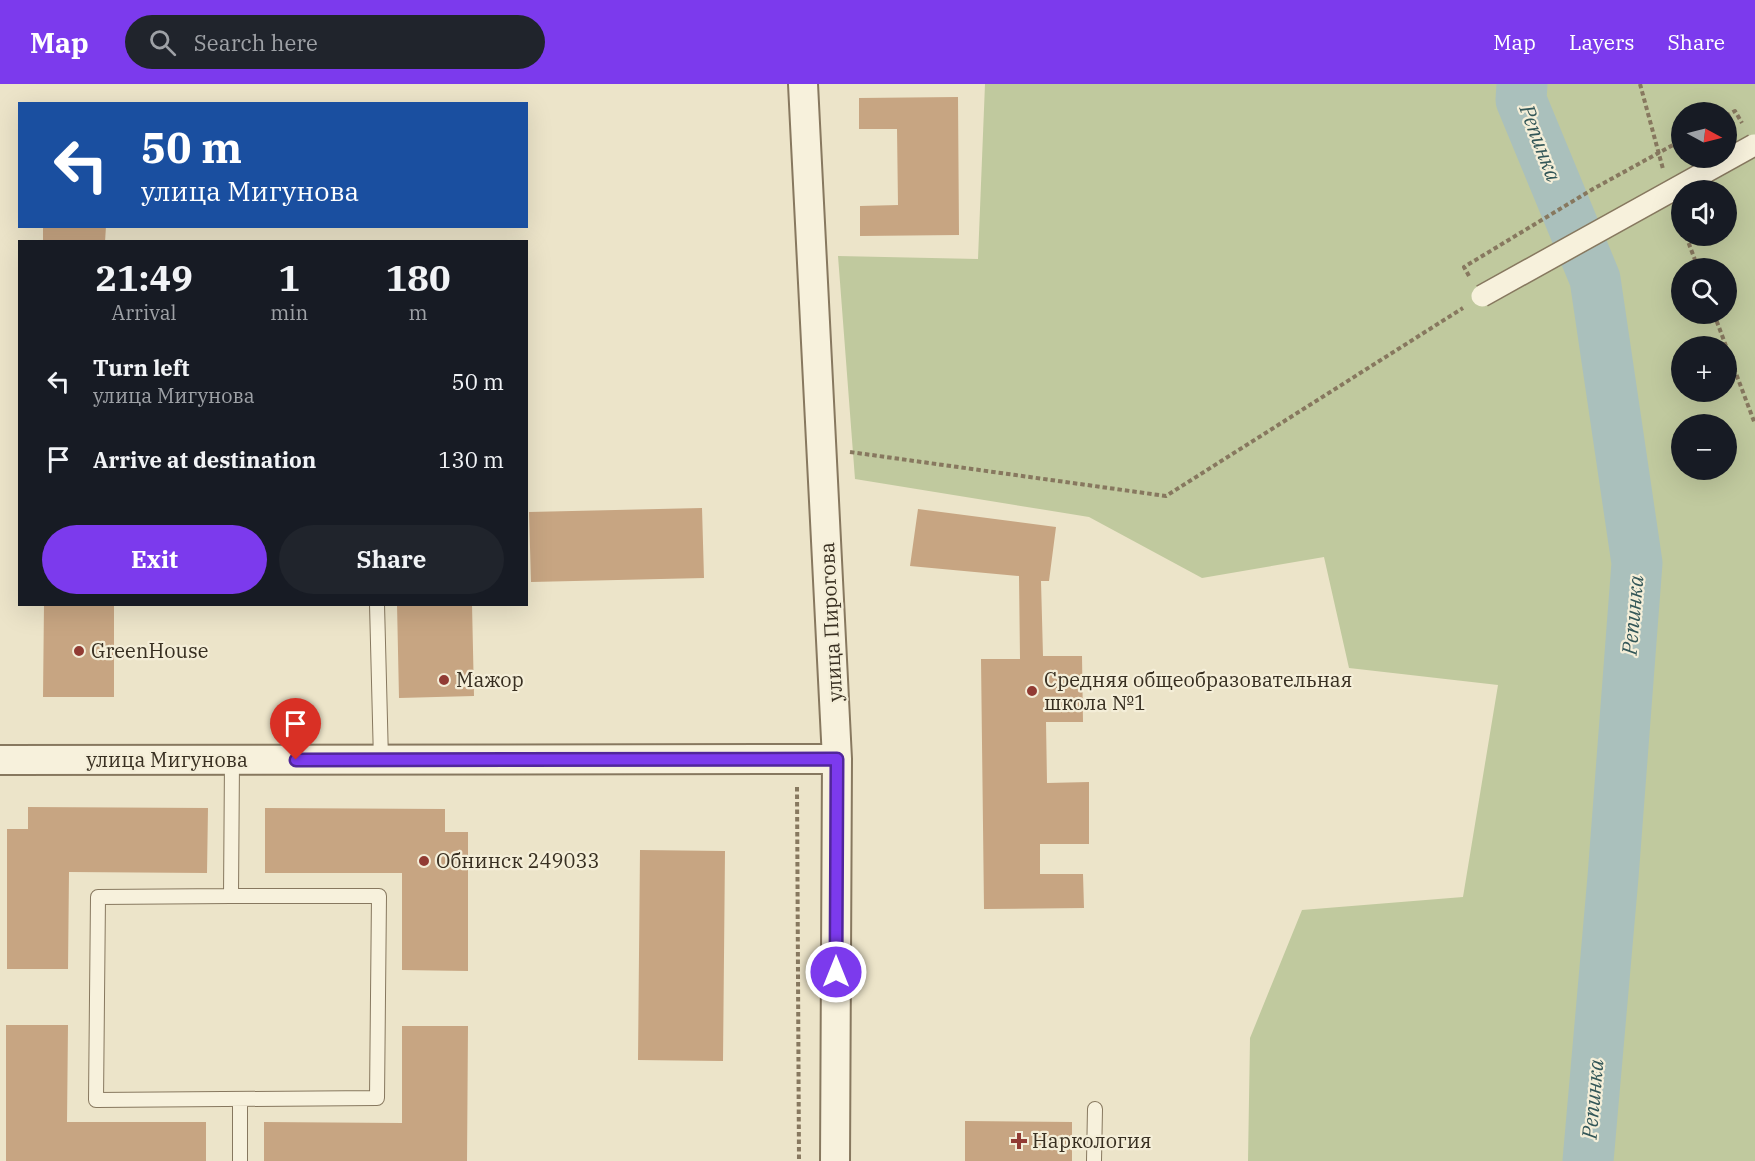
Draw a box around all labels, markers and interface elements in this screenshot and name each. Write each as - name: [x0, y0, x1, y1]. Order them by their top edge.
- search box: [125, 15, 545, 69]
- text: Map: [30, 24, 89, 61]
- icon: search: [146, 26, 179, 59]
- text: Search here: [194, 28, 318, 57]
- text: Map: [1493, 28, 1536, 56]
- text: Layers: [1569, 28, 1635, 56]
- text: Share: [1668, 28, 1725, 56]
- water label: Репинка: [1513, 99, 1569, 186]
- north arrow: [1671, 102, 1737, 168]
- map controls: [1671, 102, 1737, 480]
- text: 50 m: [141, 120, 242, 175]
- icon: left: [42, 126, 120, 204]
- text: улица Мигунова: [141, 173, 359, 208]
- button: sound: [1671, 180, 1737, 246]
- text: 21:49: [95, 254, 193, 301]
- text: 1: [278, 254, 300, 301]
- text: 180: [386, 254, 451, 301]
- button: search: [1671, 258, 1737, 324]
- text: Arrival: [112, 299, 177, 326]
- text: min: [270, 299, 308, 326]
- text: m: [409, 299, 428, 326]
- button: +: [1671, 336, 1737, 402]
- text: Turn left: [93, 353, 189, 382]
- icon: left: [42, 365, 75, 398]
- text: 50 m: [452, 367, 504, 396]
- text: улица Мигунова: [93, 382, 255, 409]
- button: −: [1671, 414, 1737, 480]
- icon: arrive: [42, 443, 75, 476]
- text: Arrive at destination: [93, 445, 316, 474]
- text: 130 m: [438, 445, 504, 474]
- button: Exit: [42, 525, 267, 594]
- button: Share: [279, 525, 504, 594]
- street label: улица Пирогова: [813, 541, 848, 702]
- water label: Репинка: [1614, 573, 1649, 657]
- place label: GreenHouse: [91, 637, 208, 664]
- marker: GreenHouse: [72, 644, 86, 658]
- place label: Мажор: [456, 666, 524, 693]
- place label: Средняя общеобразовательная школа №1: [1044, 666, 1352, 716]
- marker: Мажор: [437, 673, 451, 687]
- marker: Средняя общеобразовательная школа №1: [1025, 684, 1039, 698]
- pin: [270, 698, 321, 760]
- icon: arrive: [279, 707, 312, 740]
- street label: улица Мигунова: [86, 746, 248, 773]
- place label: Обнинск 249033: [436, 847, 600, 874]
- marker: Обнинск 249033: [417, 854, 431, 868]
- position arrow: [804, 940, 868, 1004]
- water label: Репинка: [1574, 1057, 1609, 1141]
- place label: Наркология: [1032, 1127, 1151, 1154]
- marker: Наркология: [1010, 1132, 1028, 1150]

